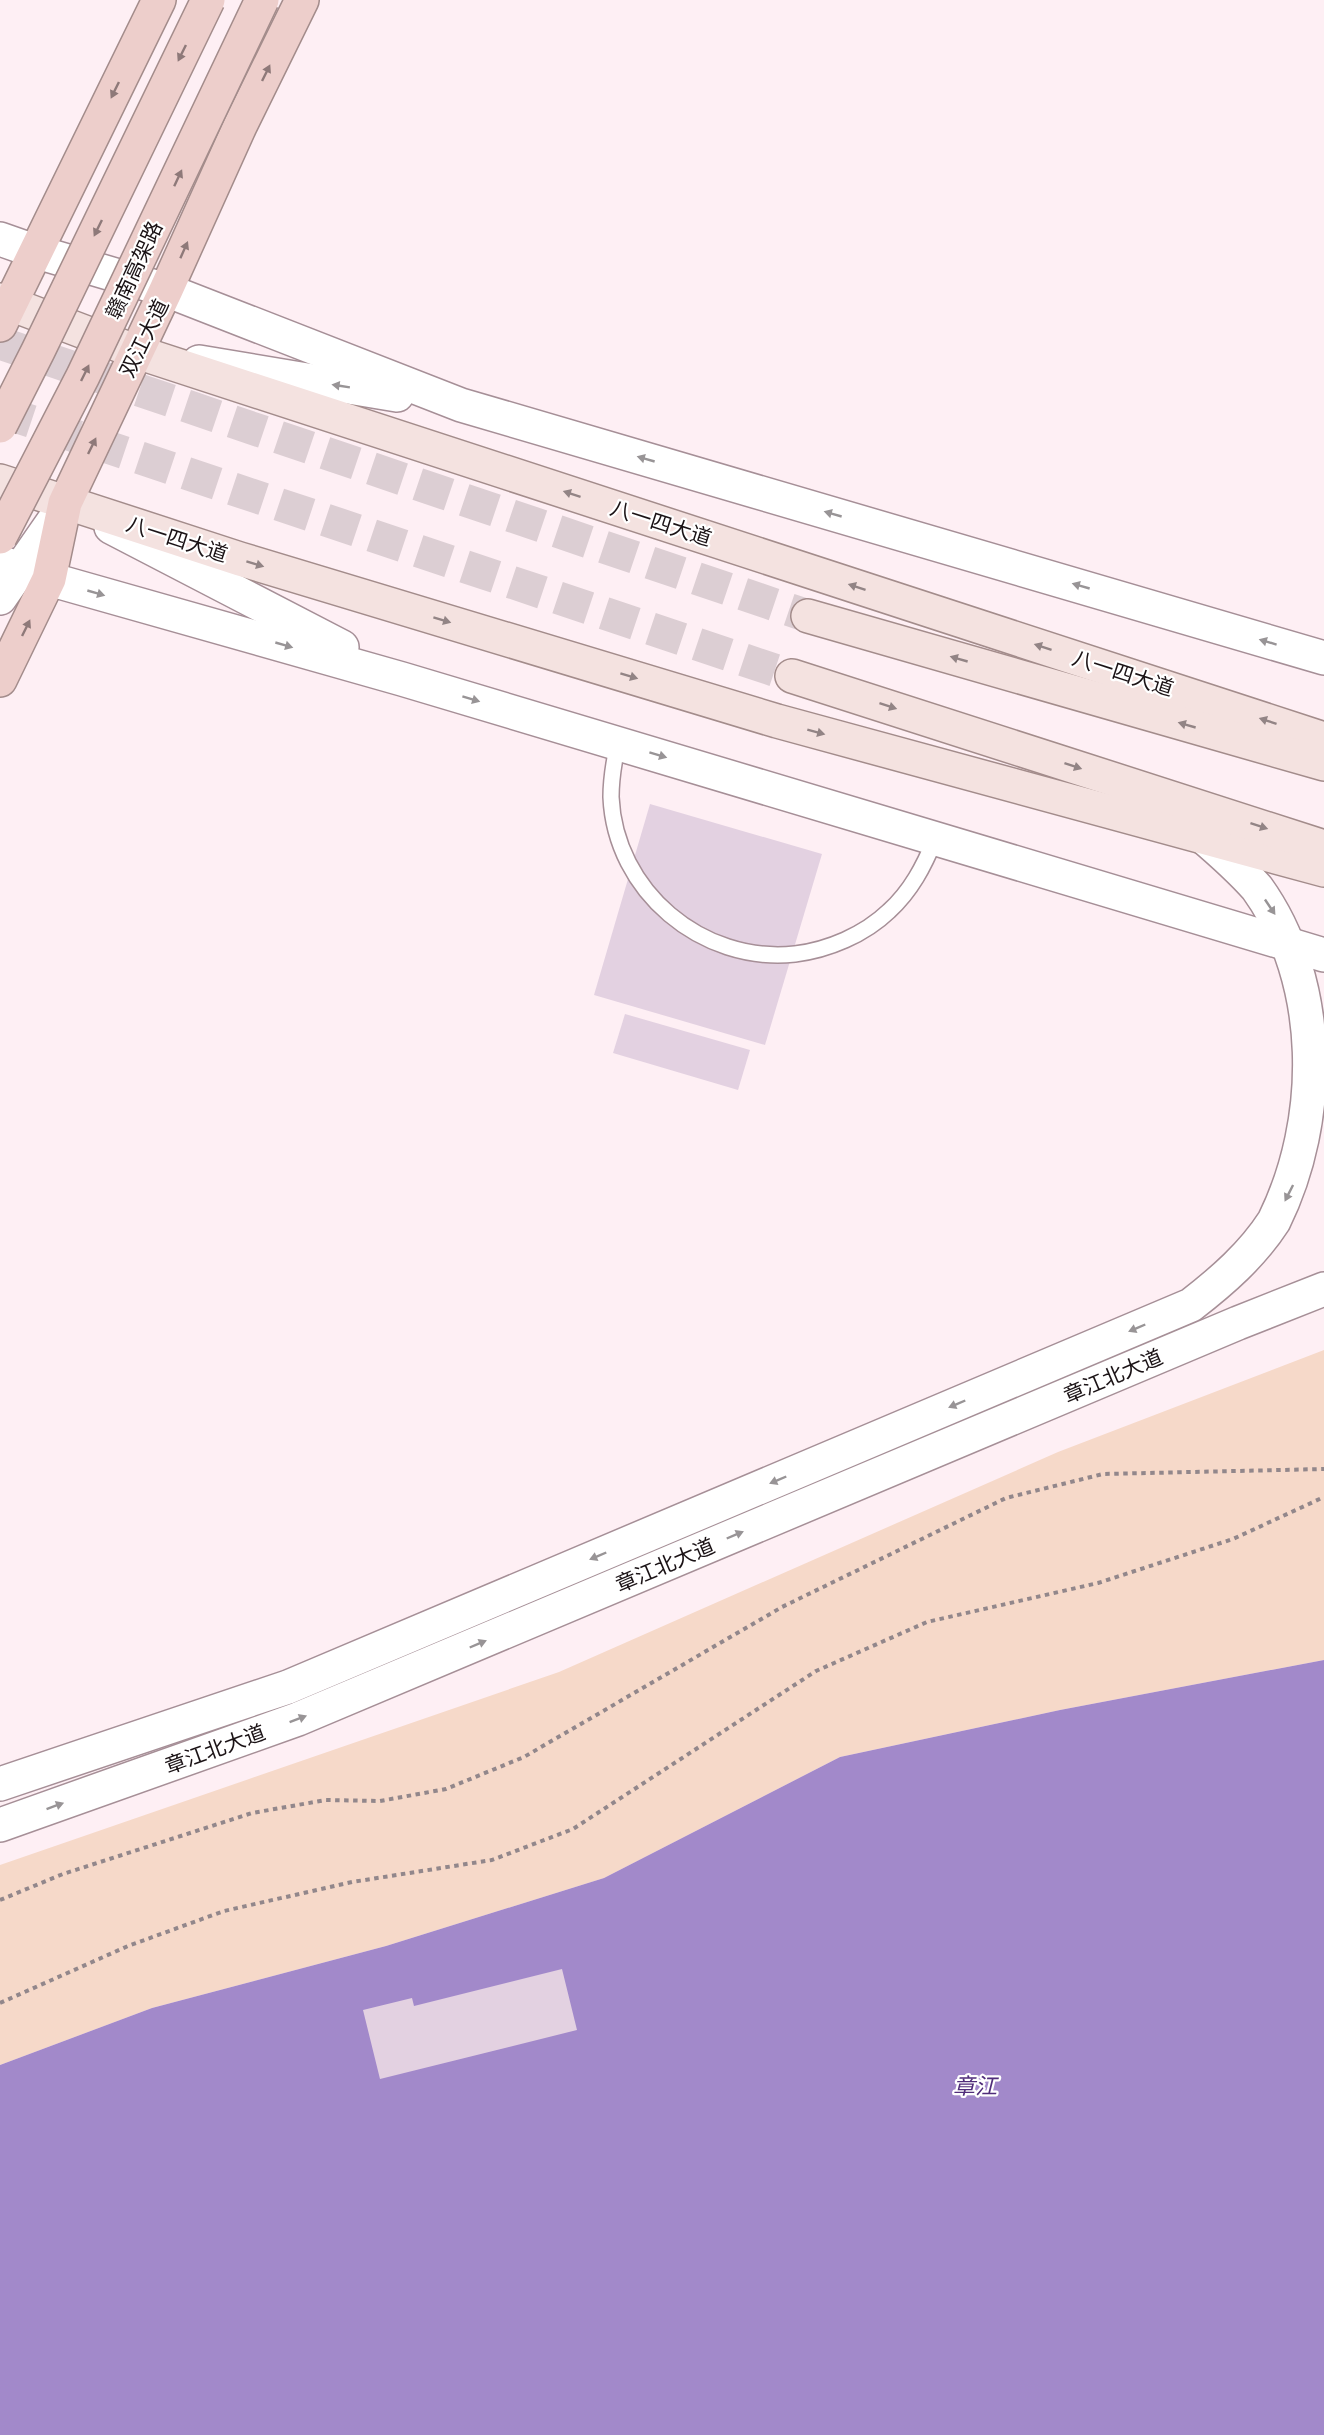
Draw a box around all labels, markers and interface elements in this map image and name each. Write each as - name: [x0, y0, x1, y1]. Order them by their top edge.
- one-way arrow: [178, 44, 187, 61]
- one-way arrow: [261, 65, 271, 82]
- one-way arrow: [111, 82, 120, 99]
- one-way arrow: [173, 169, 182, 186]
- street label: 赣南高架路: [100, 217, 168, 323]
- one-way arrow: [93, 220, 102, 237]
- one-way arrow: [180, 242, 189, 259]
- street label: 双江大道: [113, 294, 175, 382]
- one-way arrow: [79, 364, 89, 382]
- one-way arrow: [332, 381, 351, 390]
- one-way arrow: [88, 437, 97, 454]
- one-way arrow: [637, 454, 655, 463]
- one-way arrow: [563, 489, 581, 499]
- street label: 八一四大道: [607, 494, 715, 552]
- one-way arrow: [824, 509, 842, 518]
- street label: 八一四大道: [123, 510, 231, 568]
- one-way arrow: [246, 560, 264, 569]
- one-way arrow: [1072, 581, 1090, 591]
- one-way arrow: [848, 582, 866, 592]
- one-way arrow: [87, 588, 105, 598]
- one-way arrow: [433, 616, 451, 625]
- one-way arrow: [21, 619, 30, 636]
- one-way arrow: [1259, 637, 1277, 646]
- one-way arrow: [275, 641, 293, 650]
- one-way arrow: [1034, 642, 1052, 652]
- street label: 八一四大道: [1069, 644, 1177, 702]
- one-way arrow: [950, 654, 968, 663]
- one-way arrow: [620, 672, 638, 682]
- one-way arrow: [462, 695, 480, 704]
- one-way arrow: [879, 702, 897, 712]
- one-way arrow: [1259, 715, 1277, 725]
- one-way arrow: [1178, 720, 1196, 729]
- one-way arrow: [806, 727, 825, 737]
- one-way arrow: [649, 751, 667, 760]
- one-way arrow: [1064, 762, 1082, 771]
- one-way arrow: [1250, 822, 1268, 831]
- one-way arrow: [1264, 899, 1276, 915]
- one-way arrow: [1284, 1184, 1294, 1201]
- one-way arrow: [1128, 1324, 1146, 1333]
- street label: 章江北大道: [1059, 1343, 1167, 1409]
- one-way arrow: [948, 1399, 966, 1409]
- one-way arrow: [769, 1476, 787, 1485]
- one-way arrow: [726, 1530, 744, 1539]
- street label: 章江北大道: [611, 1532, 719, 1598]
- one-way arrow: [589, 1551, 607, 1561]
- one-way arrow: [469, 1639, 487, 1648]
- one-way arrow: [289, 1714, 307, 1723]
- street label: 章江北大道: [161, 1718, 269, 1780]
- one-way arrow: [46, 1800, 64, 1810]
- water label: 章江: [953, 2072, 999, 2100]

